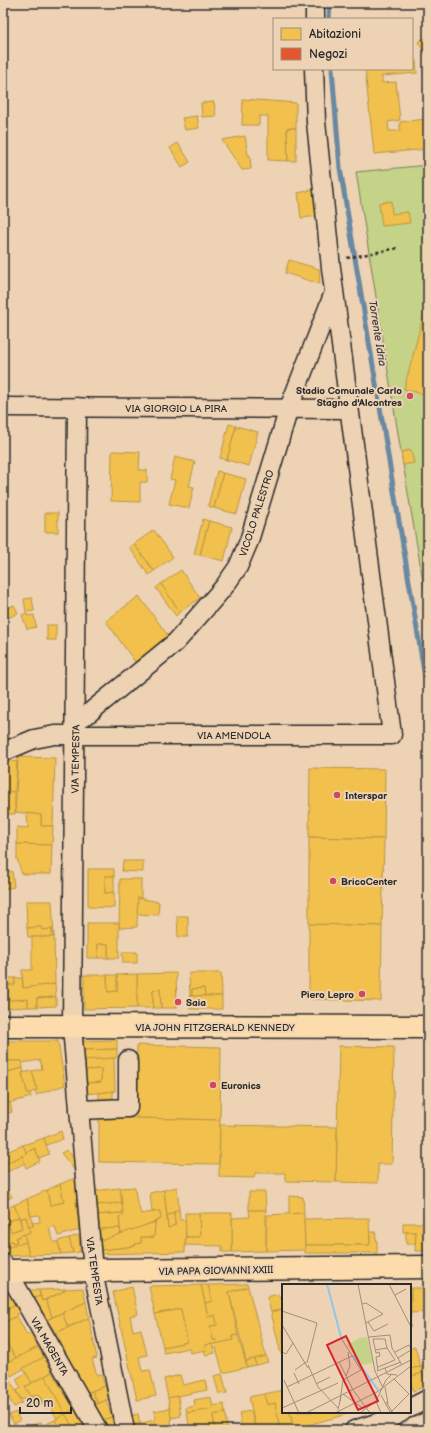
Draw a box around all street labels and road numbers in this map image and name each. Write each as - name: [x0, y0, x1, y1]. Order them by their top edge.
- street label: VIA GIORGIO LA PIRA: [125, 403, 228, 415]
- street label: VICOLO PALESTRO: [237, 468, 277, 558]
- street label: VIA TEMPESTA: [69, 724, 83, 794]
- street label: VIA AMENDOLA: [197, 730, 272, 742]
- street label: VIA JOHN FITZGERALD KENNEDY: [135, 1022, 295, 1034]
- street label: VIA TEMPESTA: [83, 1236, 105, 1307]
- street label: VIA PAPA GIOVANNI XXIII: [159, 1264, 273, 1278]
- street label: VIA MAGENTA: [28, 1315, 71, 1379]

